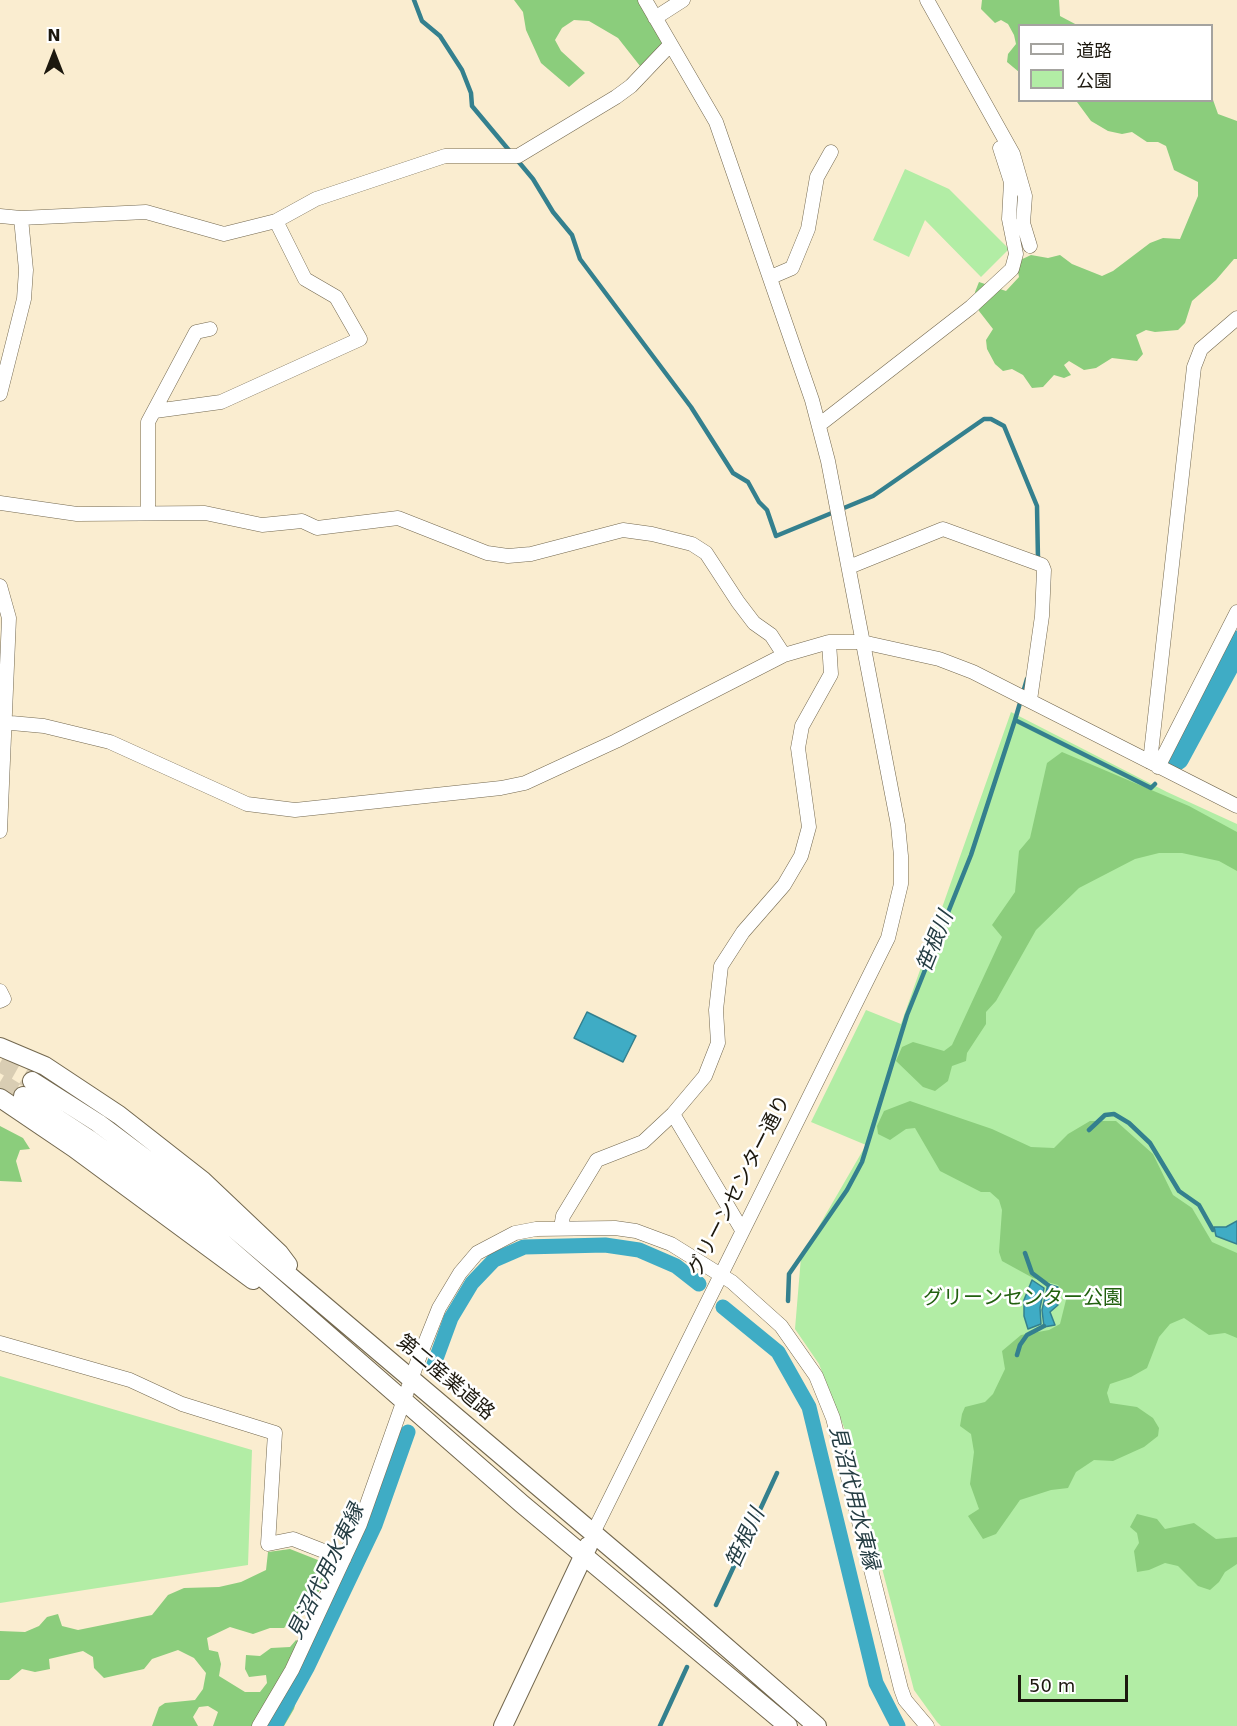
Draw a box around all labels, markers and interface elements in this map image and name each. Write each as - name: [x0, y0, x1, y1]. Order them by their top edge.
- north arrow: [24, 24, 84, 84]
- legend: [1018, 24, 1213, 102]
- text: N: [47, 26, 61, 45]
- text: 道路: [1076, 40, 1112, 61]
- text: 公園: [1076, 70, 1112, 91]
- water label: 笹根川: [913, 908, 959, 976]
- street label: グリーンセンター通り: [684, 1091, 796, 1281]
- park label: グリーンセンター公園: [923, 1287, 1123, 1311]
- street label: 第二産業道路: [391, 1330, 499, 1426]
- water label: 見沼代用水東縁: [823, 1424, 883, 1572]
- water label: 見沼代用水東縁: [283, 1500, 371, 1644]
- water label: 笹根川: [721, 1505, 771, 1573]
- scale bar: [1021, 1663, 1130, 1701]
- text: 50 m: [1029, 1675, 1075, 1696]

